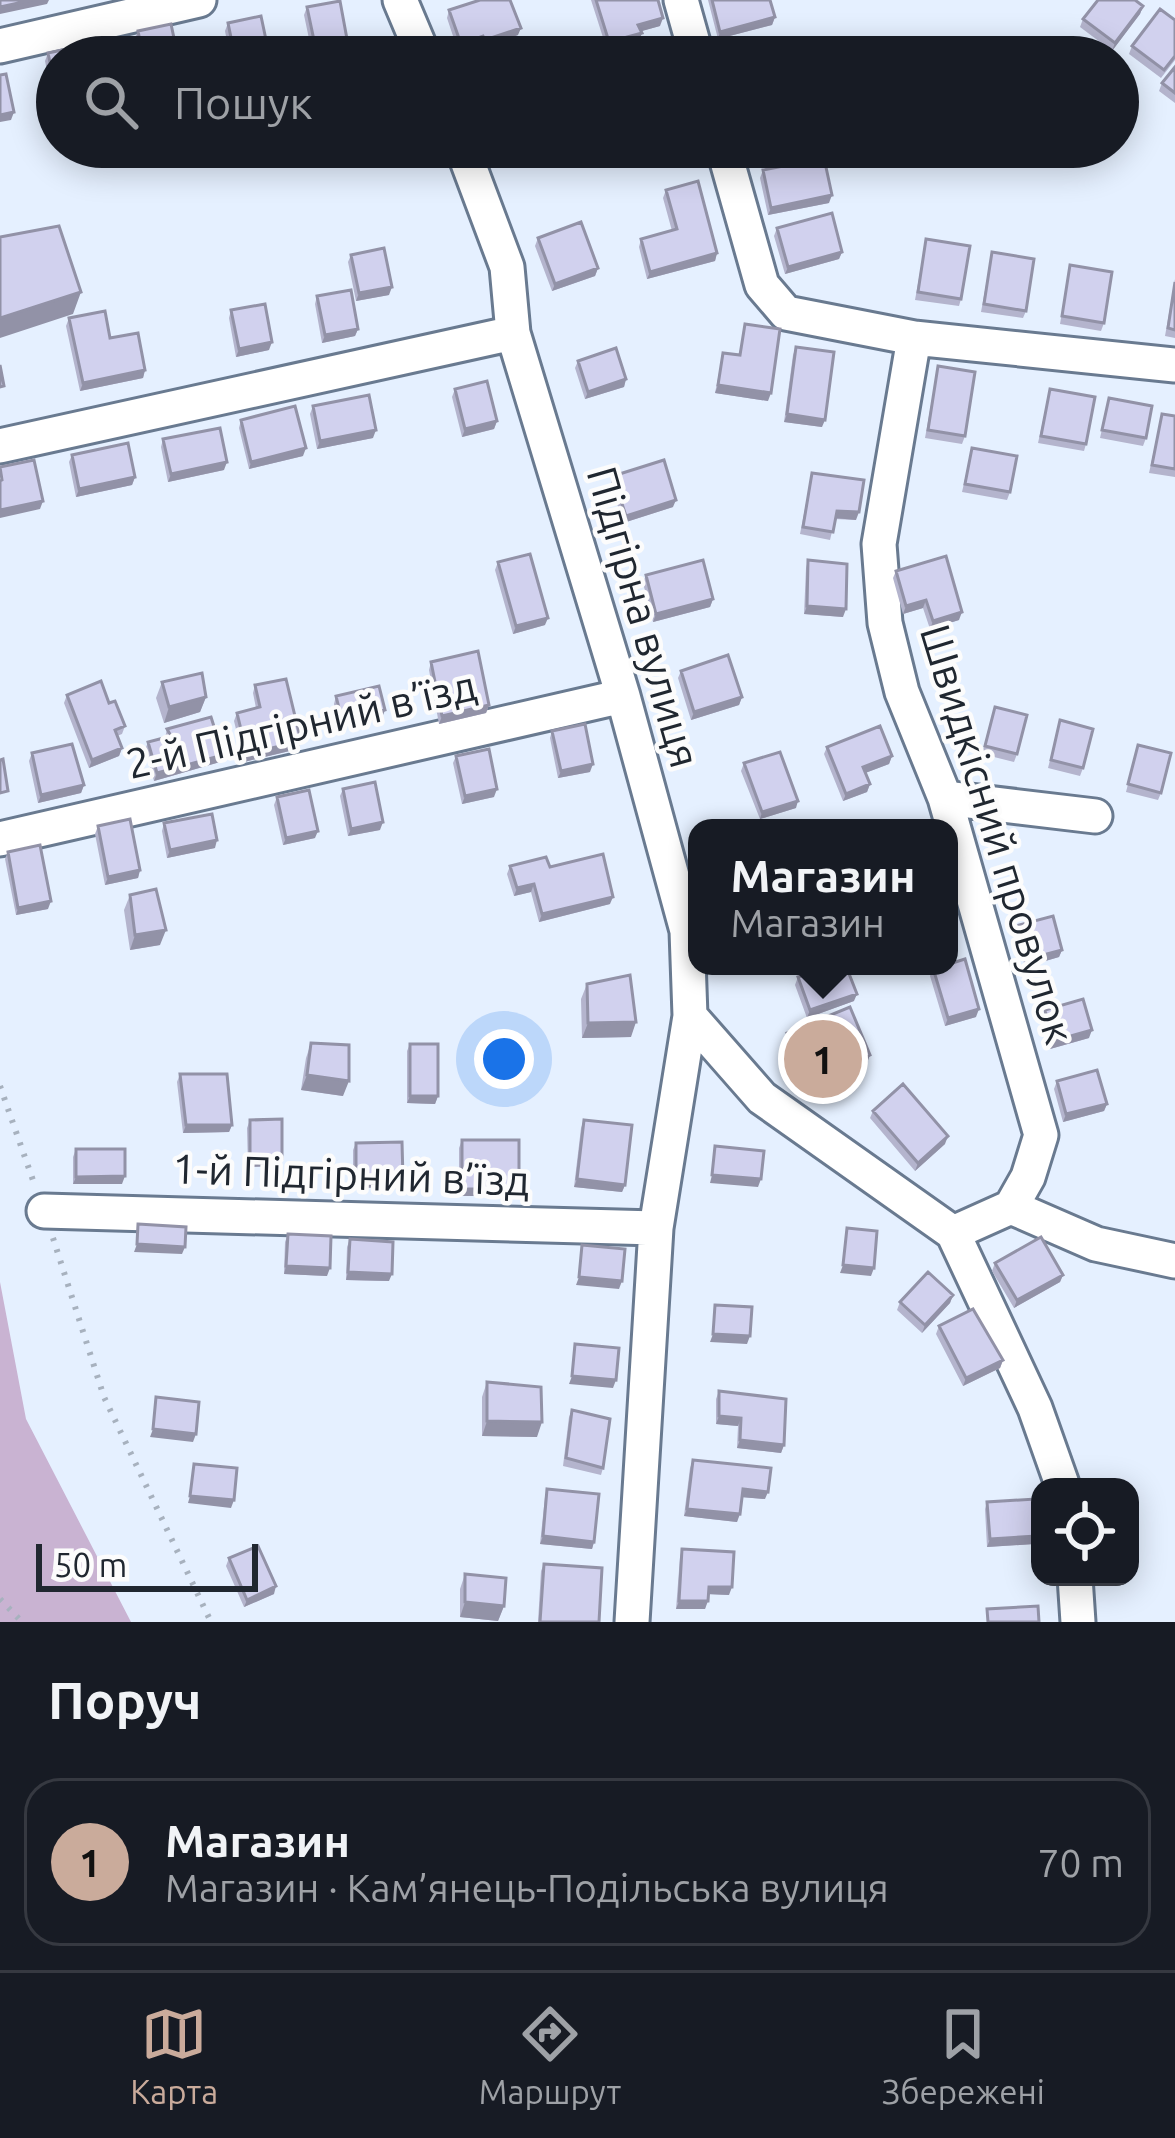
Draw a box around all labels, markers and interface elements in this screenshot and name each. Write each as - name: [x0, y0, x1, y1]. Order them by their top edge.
- search box: [36, 36, 1139, 168]
- icon: search: [78, 69, 144, 135]
- text: Пошук: [174, 77, 313, 128]
- street label: Підгірна вулиця: [579, 461, 709, 773]
- street label: Швидкісний провулок: [912, 619, 1084, 1049]
- street label: 2-й Підгірний в’їзд: [122, 661, 480, 787]
- popup: [688, 819, 958, 975]
- text: Магазин: [731, 850, 916, 901]
- text: Магазин: [731, 901, 885, 944]
- pin: 1: [784, 1014, 862, 1104]
- your location: [474, 1029, 534, 1089]
- street label: 1-й Підгірний в’їзд: [172, 1144, 530, 1204]
- map controls: [1031, 1478, 1139, 1586]
- button: locate: [1031, 1478, 1139, 1586]
- scale bar: [36, 1538, 258, 1591]
- text: 50 m: [54, 1546, 127, 1583]
- text: Поруч: [48, 1671, 201, 1729]
- text: Магазин: [165, 1815, 350, 1866]
- text: 1: [79, 1841, 101, 1884]
- text: 70 m: [1037, 1841, 1124, 1884]
- text: Магазин · Кам’янець-Подільська вулиця: [165, 1866, 889, 1909]
- tab: Карта: [130, 2001, 218, 2110]
- tab: Маршрут: [479, 2001, 621, 2110]
- tab: Збережені: [882, 2001, 1045, 2110]

